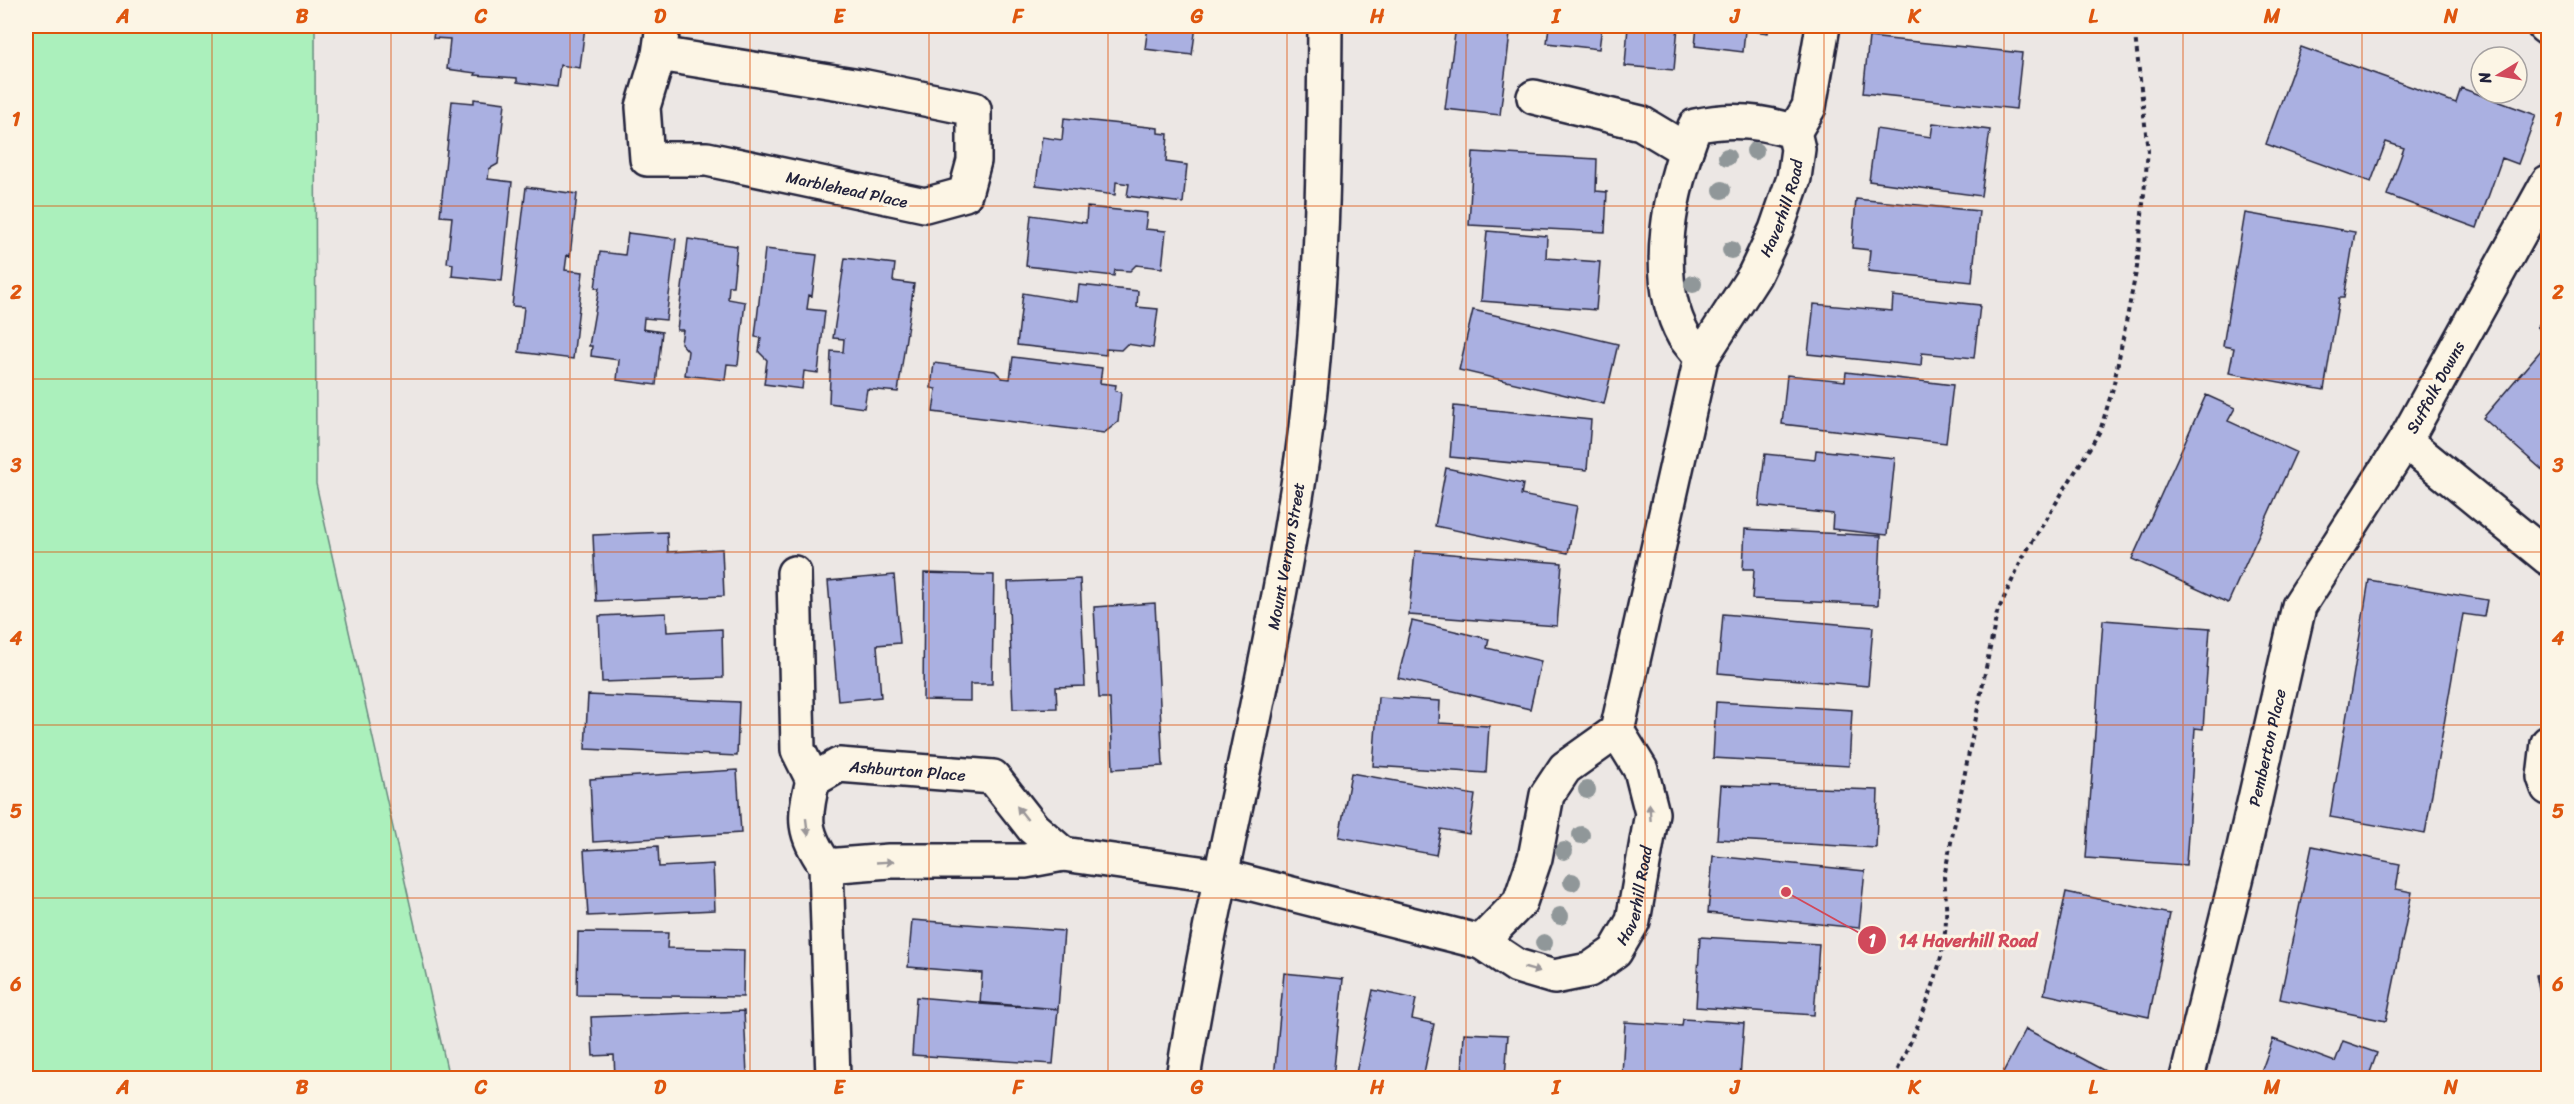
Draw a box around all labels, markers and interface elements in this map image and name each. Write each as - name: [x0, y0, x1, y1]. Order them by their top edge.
- text: A: [115, 0, 130, 34]
- text: B: [296, 0, 309, 34]
- text: C: [474, 0, 488, 34]
- text: D: [654, 0, 667, 34]
- text: E: [833, 0, 846, 34]
- text: F: [1012, 0, 1025, 34]
- text: G: [1190, 0, 1204, 34]
- text: H: [1369, 0, 1385, 34]
- text: I: [1551, 0, 1562, 34]
- text: J: [1729, 0, 1741, 34]
- text: K: [1907, 0, 1922, 34]
- text: L: [2088, 0, 2098, 34]
- text: M: [2263, 0, 2281, 34]
- text: N: [2443, 0, 2459, 34]
- north arrow: [2469, 45, 2529, 105]
- text: N: [2469, 69, 2500, 87]
- text: 1: [12, 102, 21, 137]
- text: 1: [2554, 102, 2563, 137]
- street label: Haverhill Road: [1751, 156, 1812, 262]
- street label: Marblehead Place: [783, 162, 911, 217]
- text: 2: [9, 275, 22, 310]
- text: 2: [2551, 275, 2564, 310]
- street label: Suffolk Downs: [2398, 335, 2473, 439]
- text: 3: [10, 448, 22, 483]
- text: 3: [2552, 448, 2564, 483]
- street label: Mount Vernon Street: [1259, 481, 1313, 632]
- text: 4: [9, 621, 23, 656]
- text: 4: [2551, 621, 2565, 656]
- street label: Pemberton Place: [2240, 686, 2295, 809]
- street label: Ashburton Place: [847, 752, 967, 790]
- text: 5: [10, 794, 22, 829]
- text: 5: [2552, 794, 2564, 829]
- one-way arrow: [1645, 802, 1654, 821]
- one-way arrow: [1015, 805, 1028, 821]
- one-way arrow: [803, 818, 812, 837]
- street label: Haverhill Road: [1608, 842, 1661, 951]
- one-way arrow: [875, 857, 894, 866]
- callout: 14 Haverhill Road: [1857, 922, 2049, 958]
- text: 1: [1868, 925, 1876, 957]
- text: 14 Haverhill Road: [1899, 925, 2039, 957]
- one-way arrow: [1523, 966, 1541, 975]
- text: 6: [9, 967, 22, 1002]
- text: 6: [2551, 967, 2564, 1002]
- text: A: [115, 1070, 130, 1104]
- text: B: [296, 1070, 309, 1104]
- text: C: [474, 1070, 488, 1104]
- text: D: [654, 1070, 667, 1104]
- text: E: [833, 1070, 846, 1104]
- text: F: [1012, 1070, 1025, 1104]
- text: G: [1190, 1070, 1204, 1104]
- text: H: [1369, 1070, 1385, 1104]
- text: I: [1551, 1070, 1562, 1104]
- text: J: [1729, 1070, 1741, 1104]
- text: K: [1907, 1070, 1922, 1104]
- text: L: [2088, 1070, 2098, 1104]
- text: M: [2263, 1070, 2281, 1104]
- text: N: [2443, 1070, 2459, 1104]

